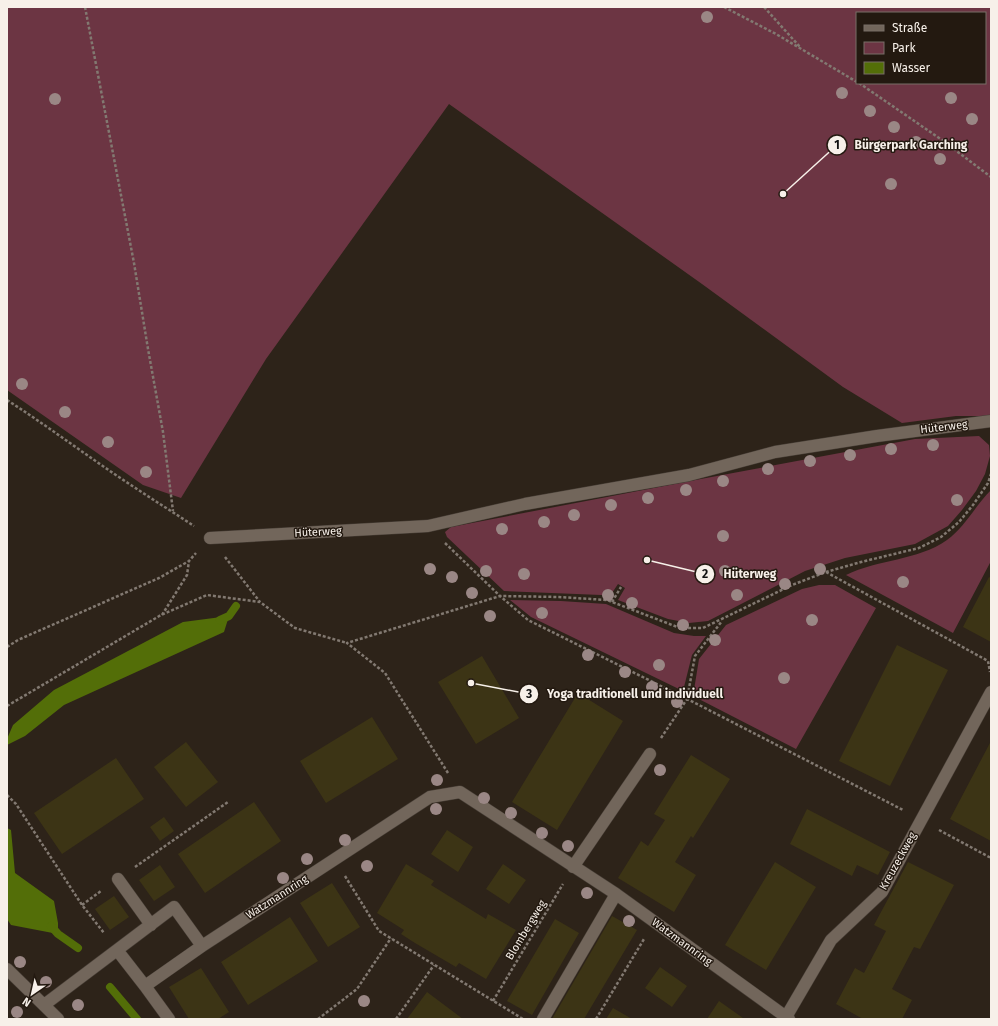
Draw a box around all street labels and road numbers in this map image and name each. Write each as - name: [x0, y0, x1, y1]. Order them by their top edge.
- street label: Hüterweg: [920, 418, 969, 436]
- street label: Hüterweg: [294, 524, 342, 540]
- street label: Kreuzeckweg: [877, 830, 919, 892]
- street label: Watzmannring: [244, 872, 311, 922]
- street label: Blombergweg: [503, 897, 549, 962]
- street label: Watzmannring: [649, 916, 715, 968]

